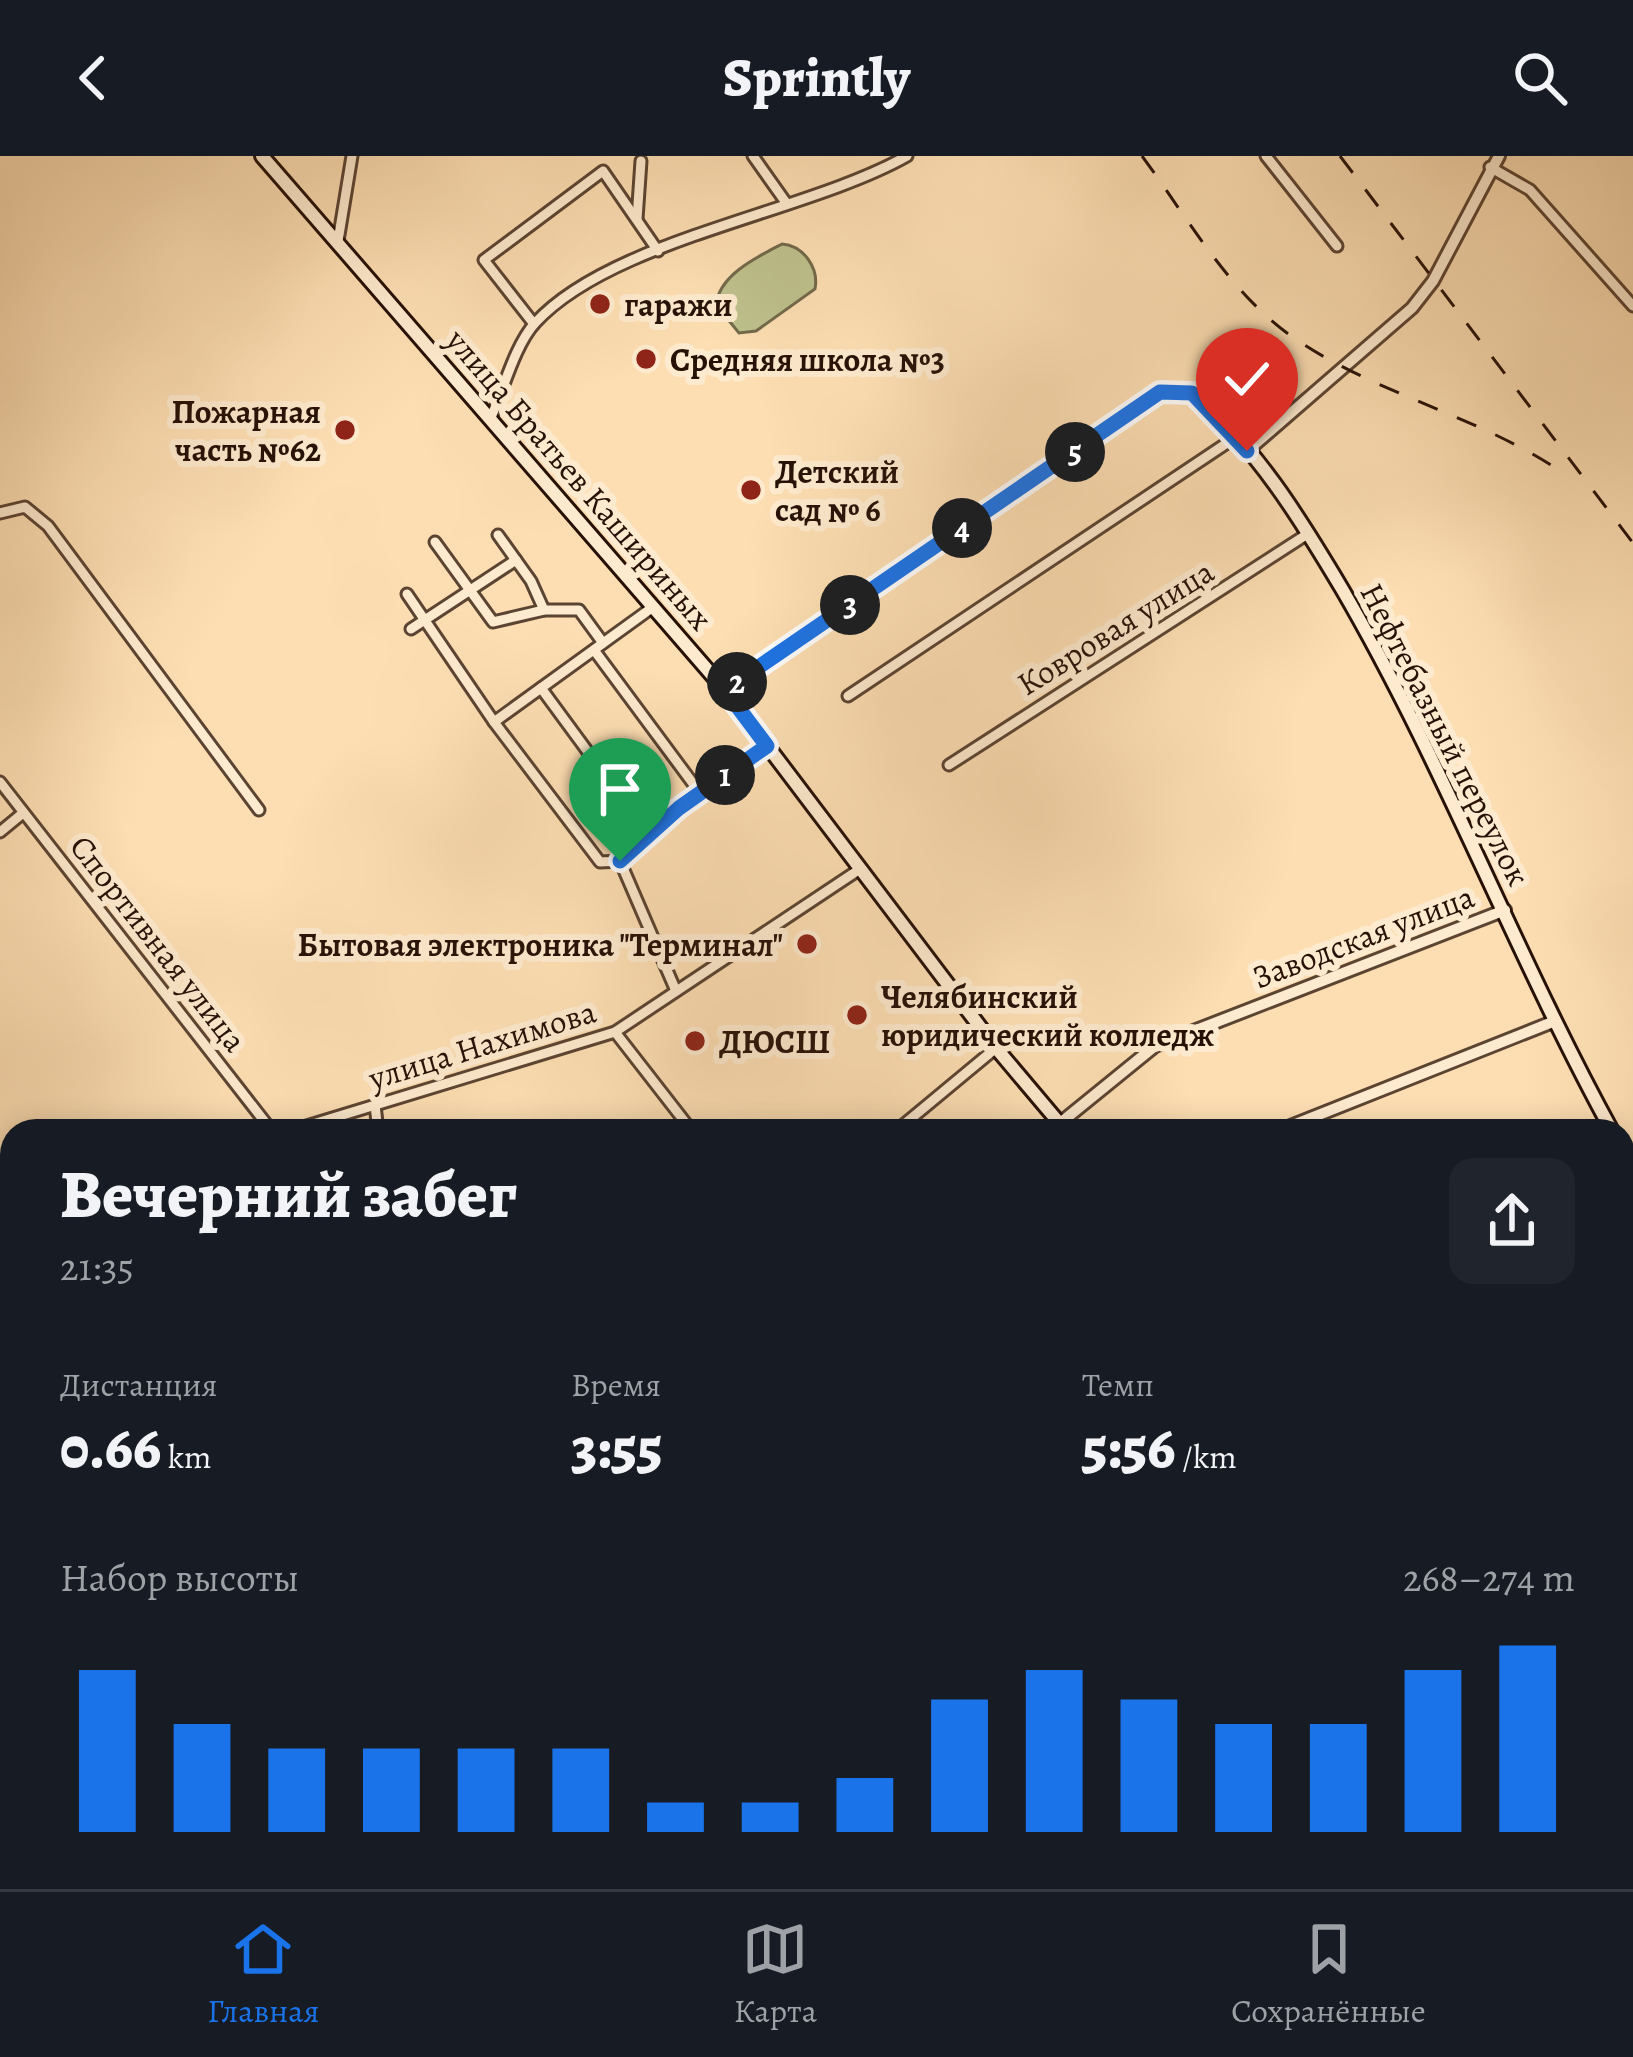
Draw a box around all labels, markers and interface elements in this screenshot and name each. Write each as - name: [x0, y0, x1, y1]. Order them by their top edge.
- text: Sprintly: [723, 41, 910, 115]
- icon: back: [60, 45, 126, 111]
- icon: search: [1507, 45, 1573, 111]
- place label: гаражи: [624, 282, 733, 327]
- marker: гаражи: [587, 291, 613, 317]
- street label: улица Братьев Кашириных: [435, 318, 723, 640]
- pin: [1196, 328, 1298, 451]
- place label: Средняя школа №3: [670, 337, 945, 382]
- marker: Средняя школа №3: [633, 346, 659, 372]
- icon: check: [1214, 346, 1280, 412]
- place label: Пожарная часть №62: [171, 389, 321, 472]
- marker: Пожарная часть №62: [332, 417, 358, 443]
- pin: 5: [1045, 422, 1105, 482]
- text: 5: [1068, 429, 1082, 474]
- place label: Детский сад № 6: [775, 449, 899, 532]
- marker: Детский сад № 6: [738, 477, 764, 503]
- pin: 4: [932, 498, 992, 558]
- text: 4: [954, 505, 970, 550]
- street label: Ковровая улица: [1008, 549, 1223, 706]
- pin: 3: [820, 575, 880, 635]
- street label: Нефтебазный переулок: [1350, 575, 1541, 893]
- text: 3: [843, 582, 857, 627]
- pin: 2: [707, 652, 767, 712]
- text: 2: [729, 659, 745, 704]
- pin: [569, 738, 671, 861]
- pin: 1: [695, 745, 755, 805]
- text: 1: [719, 752, 731, 797]
- icon: arrive: [587, 756, 653, 822]
- street label: Спортивная улица: [60, 826, 258, 1062]
- street label: Заводская улица: [1246, 873, 1481, 999]
- place label: Бытовая электроника "Терминал": [298, 922, 783, 967]
- marker: Бытовая электроника "Терминал": [794, 931, 820, 957]
- place label: Челябинский юридический колледж: [881, 974, 1215, 1057]
- street label: улица Нахимова: [362, 988, 602, 1101]
- marker: Челябинский юридический колледж: [844, 1002, 870, 1028]
- place label: ДЮСШ: [719, 1019, 831, 1064]
- marker: ДЮСШ: [682, 1028, 708, 1054]
- text: Вечерний забег: [60, 1150, 517, 1240]
- button: share: [1449, 1158, 1575, 1284]
- text: 21:35: [60, 1240, 134, 1293]
- text: Дистанция: [60, 1362, 217, 1407]
- text: Время: [571, 1362, 661, 1407]
- text: Темп: [1082, 1362, 1154, 1407]
- text: 0.66: [60, 1407, 161, 1489]
- text: 3:55: [571, 1407, 663, 1489]
- text: 5:56: [1082, 1407, 1175, 1489]
- text: km: [161, 1434, 212, 1479]
- text: /km: [1175, 1434, 1237, 1479]
- text: Набор высоты: [60, 1551, 299, 1604]
- text: 268–274 m: [1403, 1551, 1575, 1604]
- tab: Главная: [207, 1916, 319, 2033]
- tab: Карта: [734, 1916, 817, 2033]
- tab: Сохранённые: [1231, 1916, 1426, 2033]

